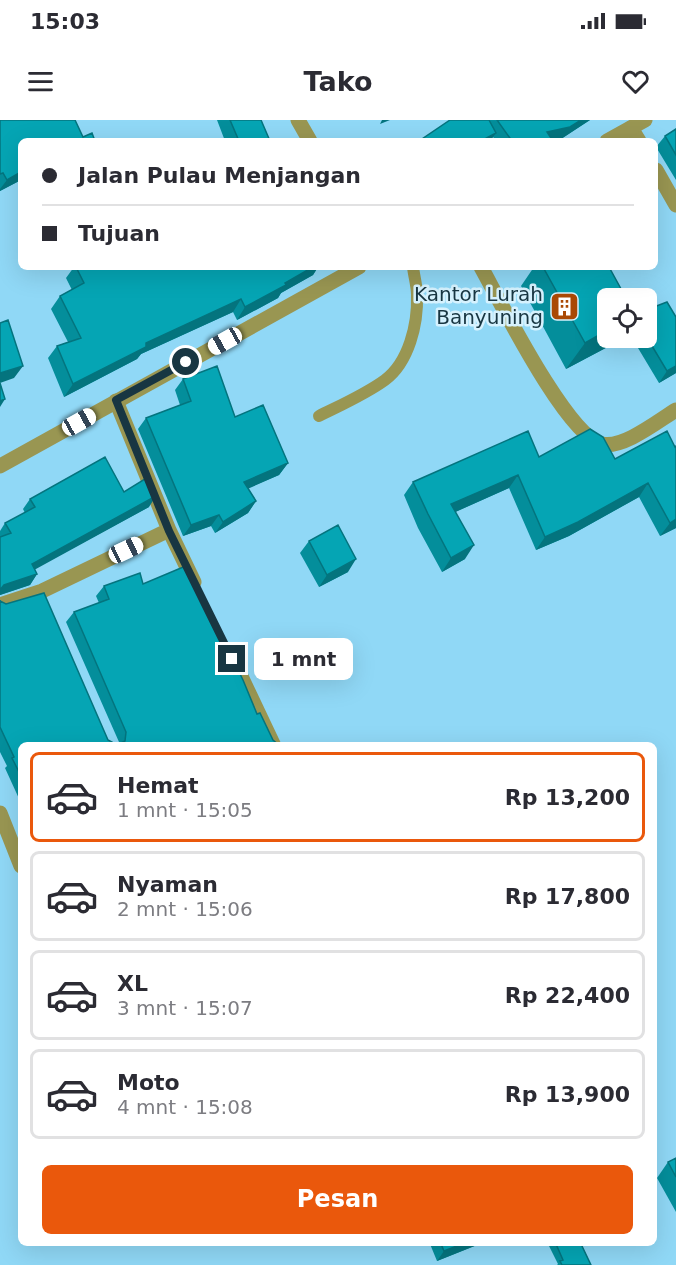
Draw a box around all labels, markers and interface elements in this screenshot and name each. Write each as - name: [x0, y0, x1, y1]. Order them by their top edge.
- text: 15:03: [30, 9, 100, 34]
- icon: menu: [24, 65, 57, 98]
- icon: heart: [619, 65, 652, 98]
- text: Tako: [304, 66, 372, 97]
- text: Jalan Pulau Menjangan: [78, 163, 361, 188]
- text: Tujuan: [78, 221, 160, 246]
- place label: Kantor Lurah Banyuning: [414, 282, 543, 329]
- map controls: [597, 288, 657, 348]
- button: locate: [597, 288, 657, 348]
- building icon: Kantor Lurah Banyuning: [548, 290, 580, 322]
- car: [205, 324, 245, 358]
- route start: [172, 348, 199, 375]
- car: [59, 405, 99, 439]
- car: [106, 534, 146, 566]
- callout: 1 mnt: [253, 638, 352, 680]
- route end: [218, 645, 245, 672]
- text: 1 mnt: [271, 647, 336, 671]
- icon: car: [45, 770, 99, 824]
- text: Hemat: [117, 773, 199, 798]
- text: Rp 13,200: [505, 785, 630, 810]
- text: 1 mnt · 15:05: [117, 798, 253, 822]
- icon: car: [45, 869, 99, 923]
- text: Nyaman: [117, 872, 218, 897]
- text: Rp 17,800: [505, 884, 630, 909]
- text: 2 mnt · 15:06: [117, 897, 253, 921]
- icon: car: [45, 968, 99, 1022]
- text: XL: [117, 971, 148, 996]
- text: Rp 22,400: [505, 983, 630, 1008]
- text: 3 mnt · 15:07: [117, 996, 253, 1020]
- icon: car: [45, 1067, 99, 1121]
- text: Moto: [117, 1070, 180, 1095]
- text: Rp 13,900: [505, 1082, 630, 1107]
- text: 4 mnt · 15:08: [117, 1095, 253, 1119]
- button: Pesan: [42, 1165, 633, 1234]

